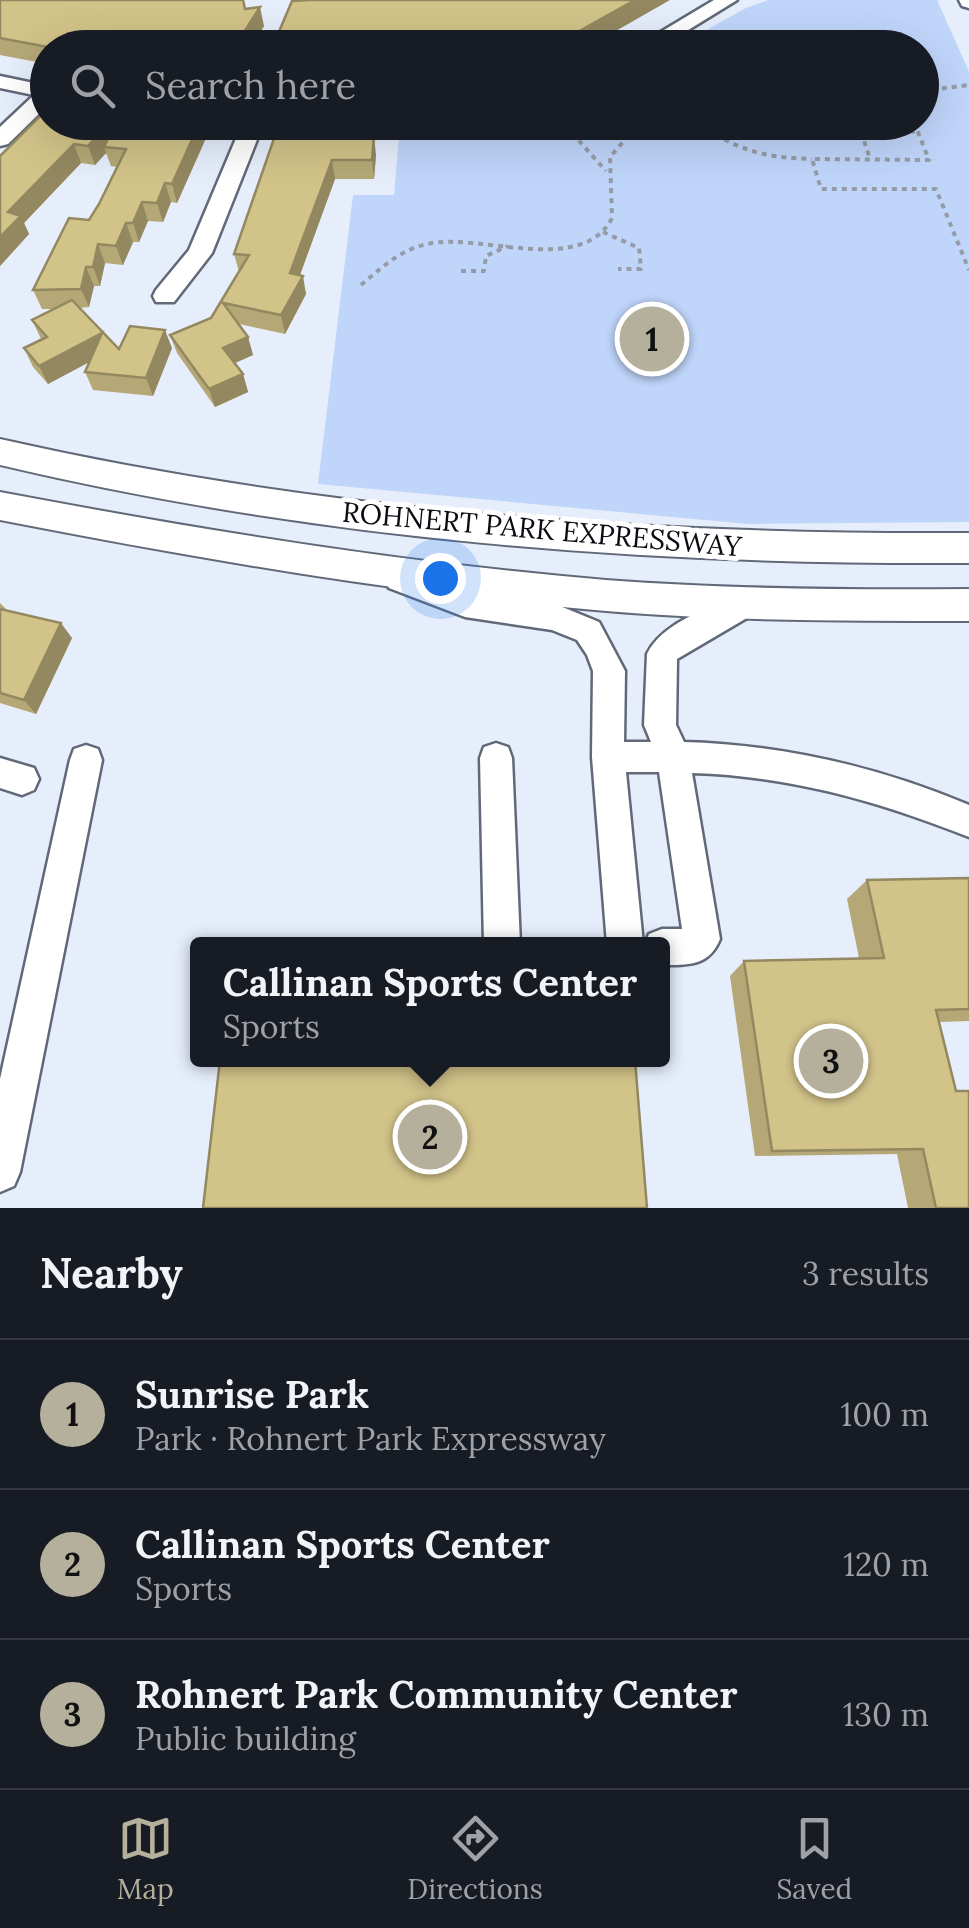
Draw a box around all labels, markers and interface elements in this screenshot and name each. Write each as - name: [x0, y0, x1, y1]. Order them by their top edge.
- search box: [30, 30, 939, 140]
- icon: search: [65, 58, 120, 113]
- text: Search here: [145, 61, 356, 109]
- pin: 1: [620, 302, 684, 376]
- street label: ROHNERT PARK EXPRESSWAY: [341, 494, 744, 565]
- your location: [415, 553, 466, 604]
- popup: [190, 937, 670, 1067]
- text: Callinan Sports Center: [223, 958, 637, 1006]
- text: Sports: [223, 1006, 320, 1047]
- pin: 3: [798, 1024, 864, 1098]
- pin: 2: [398, 1100, 462, 1174]
- text: Nearby: [40, 1246, 183, 1300]
- text: 3 results: [802, 1253, 929, 1294]
- text: Sunrise Park: [135, 1370, 369, 1418]
- text: 1: [66, 1394, 79, 1435]
- text: 100 m: [841, 1394, 929, 1435]
- text: Park · Rohnert Park Expressway: [135, 1418, 606, 1459]
- text: Callinan Sports Center: [135, 1520, 550, 1568]
- text: 2: [64, 1544, 81, 1585]
- text: 120 m: [843, 1544, 929, 1585]
- text: Sports: [135, 1568, 232, 1609]
- text: Rohnert Park Community Center: [135, 1670, 737, 1718]
- text: 3: [64, 1694, 81, 1735]
- text: 130 m: [843, 1694, 929, 1735]
- text: Public building: [135, 1718, 356, 1759]
- tab: Map: [117, 1811, 174, 1907]
- tab: Directions: [407, 1811, 543, 1907]
- tab: Saved: [776, 1811, 852, 1907]

